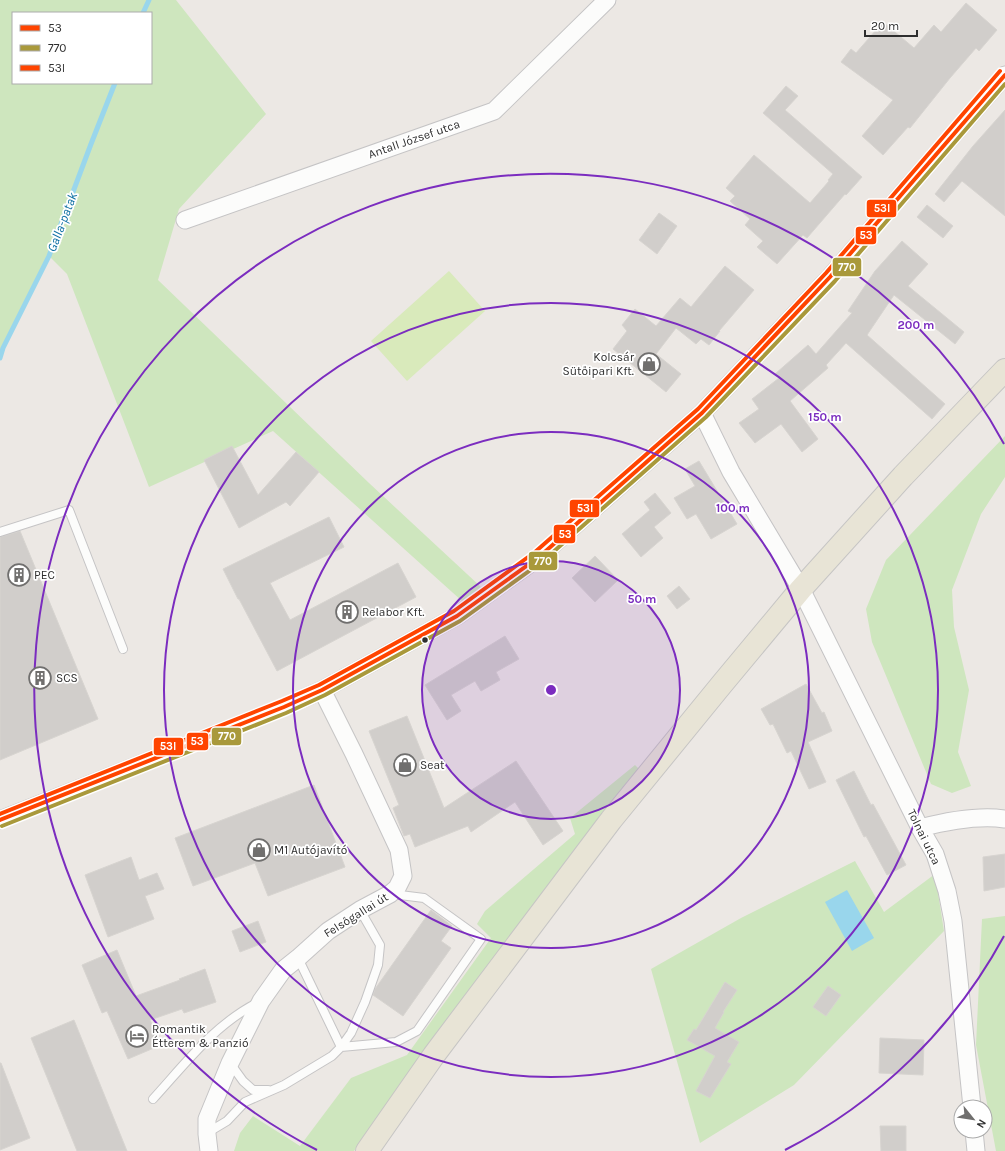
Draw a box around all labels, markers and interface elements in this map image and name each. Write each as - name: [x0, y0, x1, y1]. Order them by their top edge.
- legend: [12, 12, 152, 84]
- scale bar: [865, 12, 917, 38]
- text: 20 m: [871, 19, 899, 33]
- text: 53: [48, 21, 62, 35]
- text: 770: [48, 41, 66, 55]
- text: 53I: [48, 61, 65, 75]
- street label: Antall József utca: [366, 117, 462, 161]
- water label: Galla-patak: [44, 190, 80, 254]
- line badge: 53I: [866, 199, 897, 218]
- text: 53I: [874, 202, 890, 215]
- line badge: 53: [855, 226, 877, 245]
- text: 53: [859, 229, 873, 242]
- line badge: 770: [832, 257, 862, 277]
- text: 770: [838, 261, 856, 274]
- text: 200 m: [898, 318, 934, 332]
- place label: Kolcsár Sütőipari Kft.: [562, 350, 635, 378]
- shop icon: Kolcsár Sütőipari Kft.: [636, 351, 662, 377]
- text: 150 m: [808, 410, 842, 424]
- line badge: 53I: [569, 499, 600, 518]
- text: 100 m: [716, 501, 750, 515]
- text: 53I: [577, 502, 593, 515]
- line badge: 53: [553, 524, 576, 544]
- text: 53: [558, 528, 572, 541]
- line badge: 770: [528, 551, 558, 571]
- text: 770: [534, 555, 552, 568]
- building icon: PEC: [6, 562, 32, 588]
- place label: PEC: [34, 568, 55, 582]
- text: 50 m: [628, 592, 657, 606]
- building icon: Relabor Kft.: [334, 599, 360, 625]
- place label: Relabor Kft.: [362, 605, 424, 619]
- unlabelled marker: [420, 635, 430, 645]
- building icon: SCS: [27, 665, 53, 691]
- place label: SCS: [56, 671, 78, 685]
- centre of rings: [544, 683, 558, 697]
- line badge: 770: [211, 727, 242, 746]
- text: 770: [218, 730, 236, 743]
- line badge: 53: [186, 732, 209, 751]
- text: 53: [190, 735, 204, 748]
- line badge: 53I: [153, 737, 184, 756]
- text: 53I: [160, 740, 176, 753]
- shop icon: Seat: [392, 752, 418, 778]
- place label: Seat: [420, 758, 445, 772]
- street label: Tolnai utca: [905, 807, 943, 867]
- shop icon: M1 Autójavító: [246, 837, 272, 863]
- place label: M1 Autójavító: [274, 843, 347, 857]
- street label: Felsőgallai út: [321, 889, 391, 940]
- place label: Romantik Étterem & Panzió: [152, 1022, 249, 1050]
- hotel icon: Romantik Étterem & Panzió: [124, 1023, 150, 1049]
- north arrow: [953, 1099, 993, 1139]
- text: N: [974, 1117, 989, 1130]

